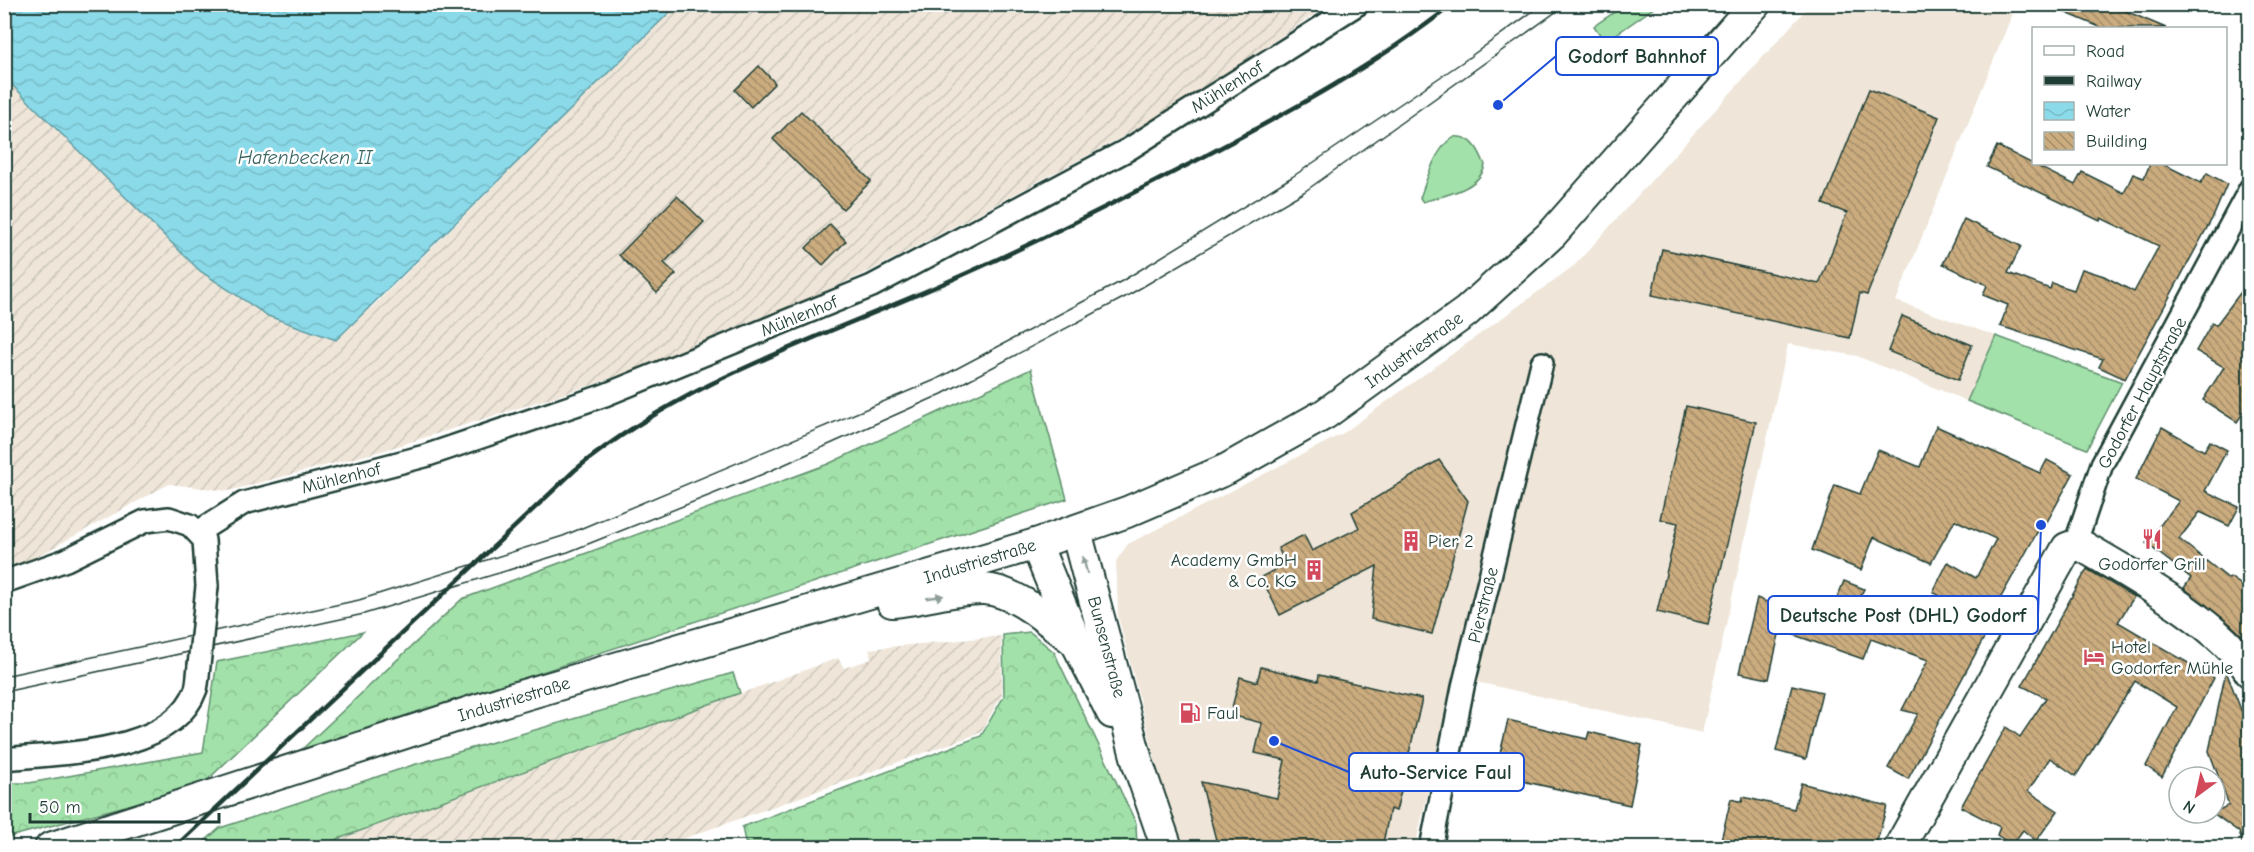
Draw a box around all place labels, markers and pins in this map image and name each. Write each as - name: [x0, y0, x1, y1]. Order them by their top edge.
- callout: Godorf Bahnhof: [1556, 37, 1718, 75]
- restaurant icon: Godorfer Grill: [2140, 527, 2164, 551]
- building icon: Pier 2: [1399, 529, 1423, 553]
- place label: Pier 2: [1428, 531, 1474, 552]
- place label: Academy GmbH & Co. KG: [1171, 550, 1297, 592]
- place label: Godorfer Grill: [2098, 554, 2206, 575]
- building icon: Academy GmbH & Co. KG: [1302, 558, 1326, 582]
- callout: Deutsche Post (DHL) Godorf: [1768, 596, 2038, 634]
- place label: Hotel Godorfer Mühle: [2111, 637, 2233, 679]
- hotel icon: Hotel Godorfer Mühle: [2082, 645, 2106, 669]
- fuel station icon: Faul: [1178, 701, 1202, 725]
- place label: Faul: [1207, 703, 1239, 724]
- callout: Auto-Service Faul: [1349, 753, 1524, 791]

